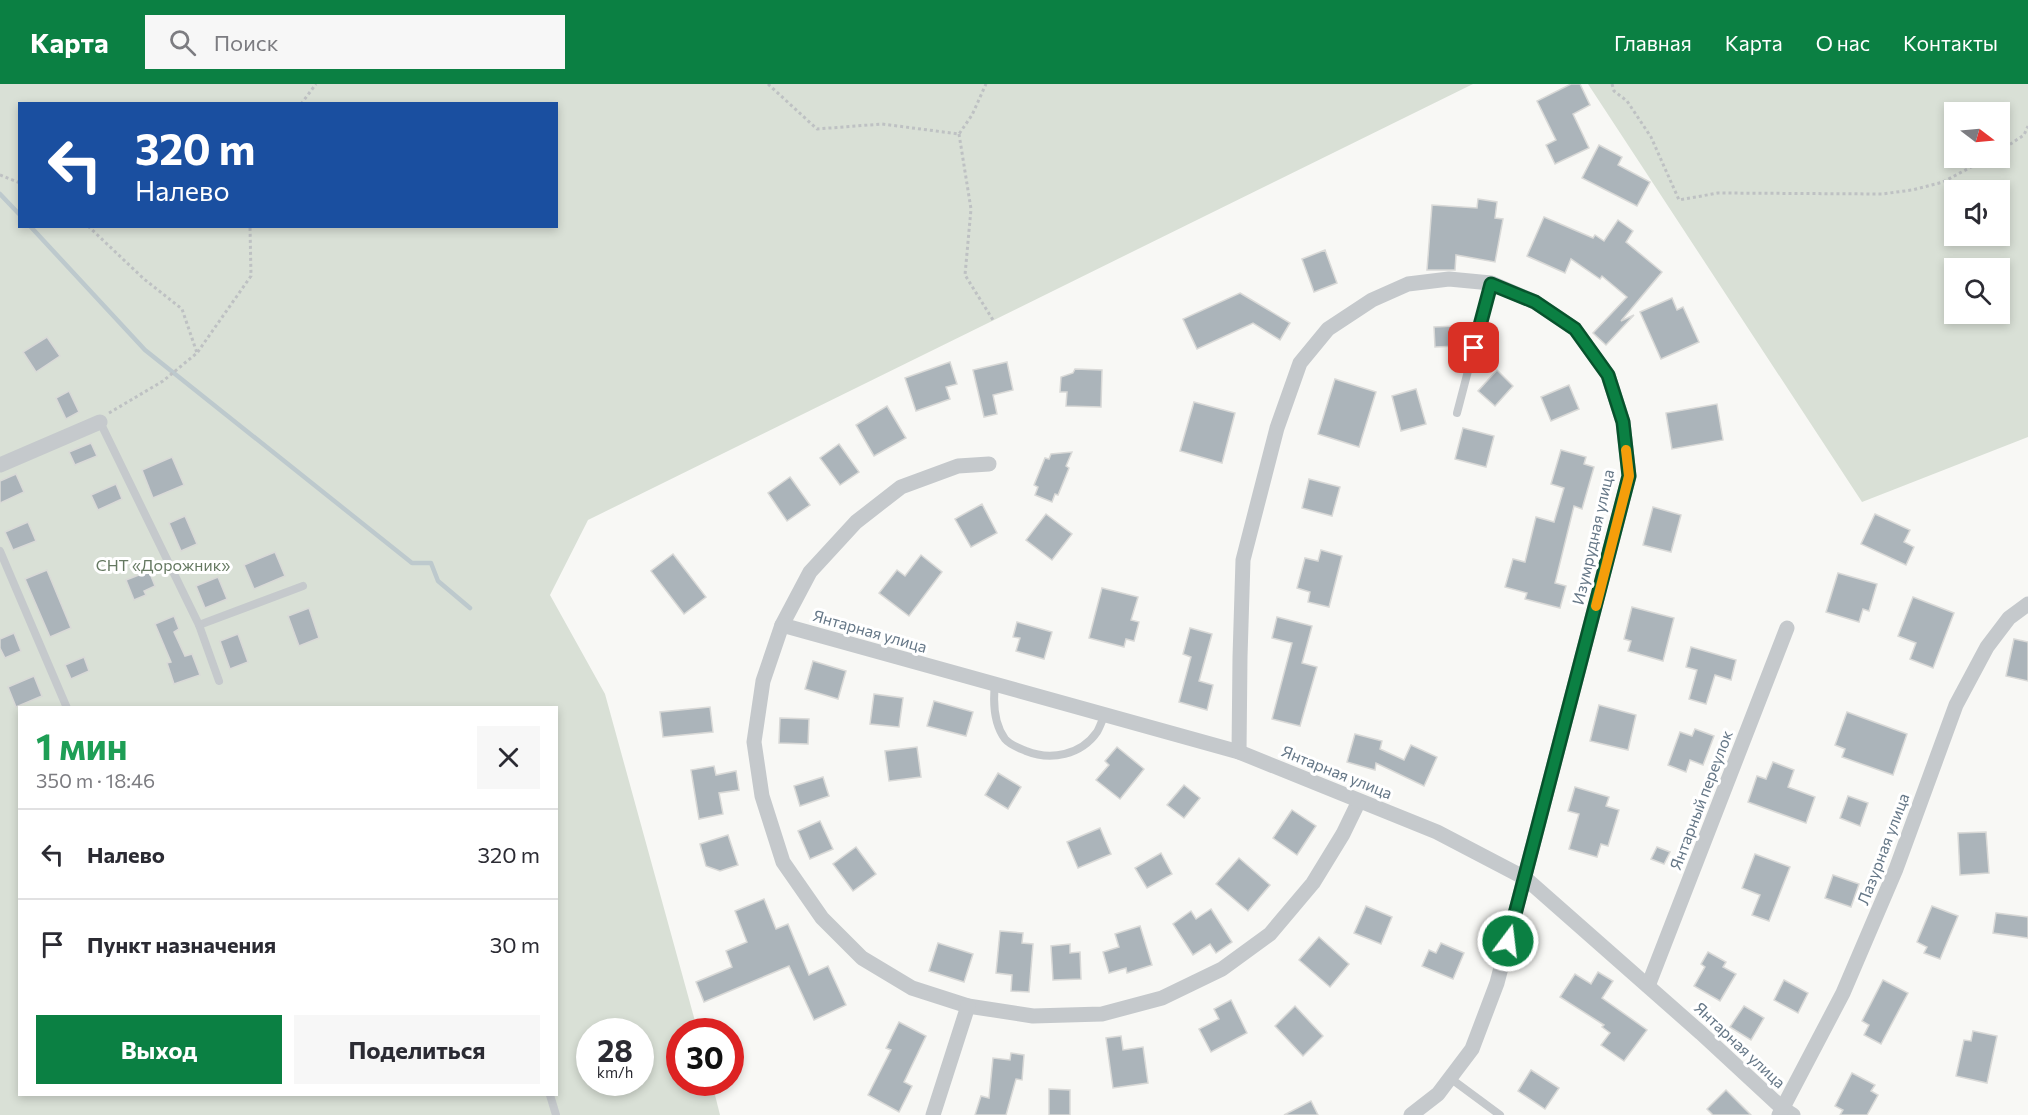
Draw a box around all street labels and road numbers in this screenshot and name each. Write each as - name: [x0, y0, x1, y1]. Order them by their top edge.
- street label: Изумрудная улица: [1568, 467, 1617, 606]
- street label: Янтарная улица: [811, 605, 929, 656]
- street label: Янтарный переулок: [1665, 727, 1736, 872]
- street label: Янтарная улица: [1279, 741, 1395, 802]
- street label: Лазурная улица: [1852, 790, 1913, 907]
- street label: Янтарная улица: [1691, 998, 1790, 1092]

